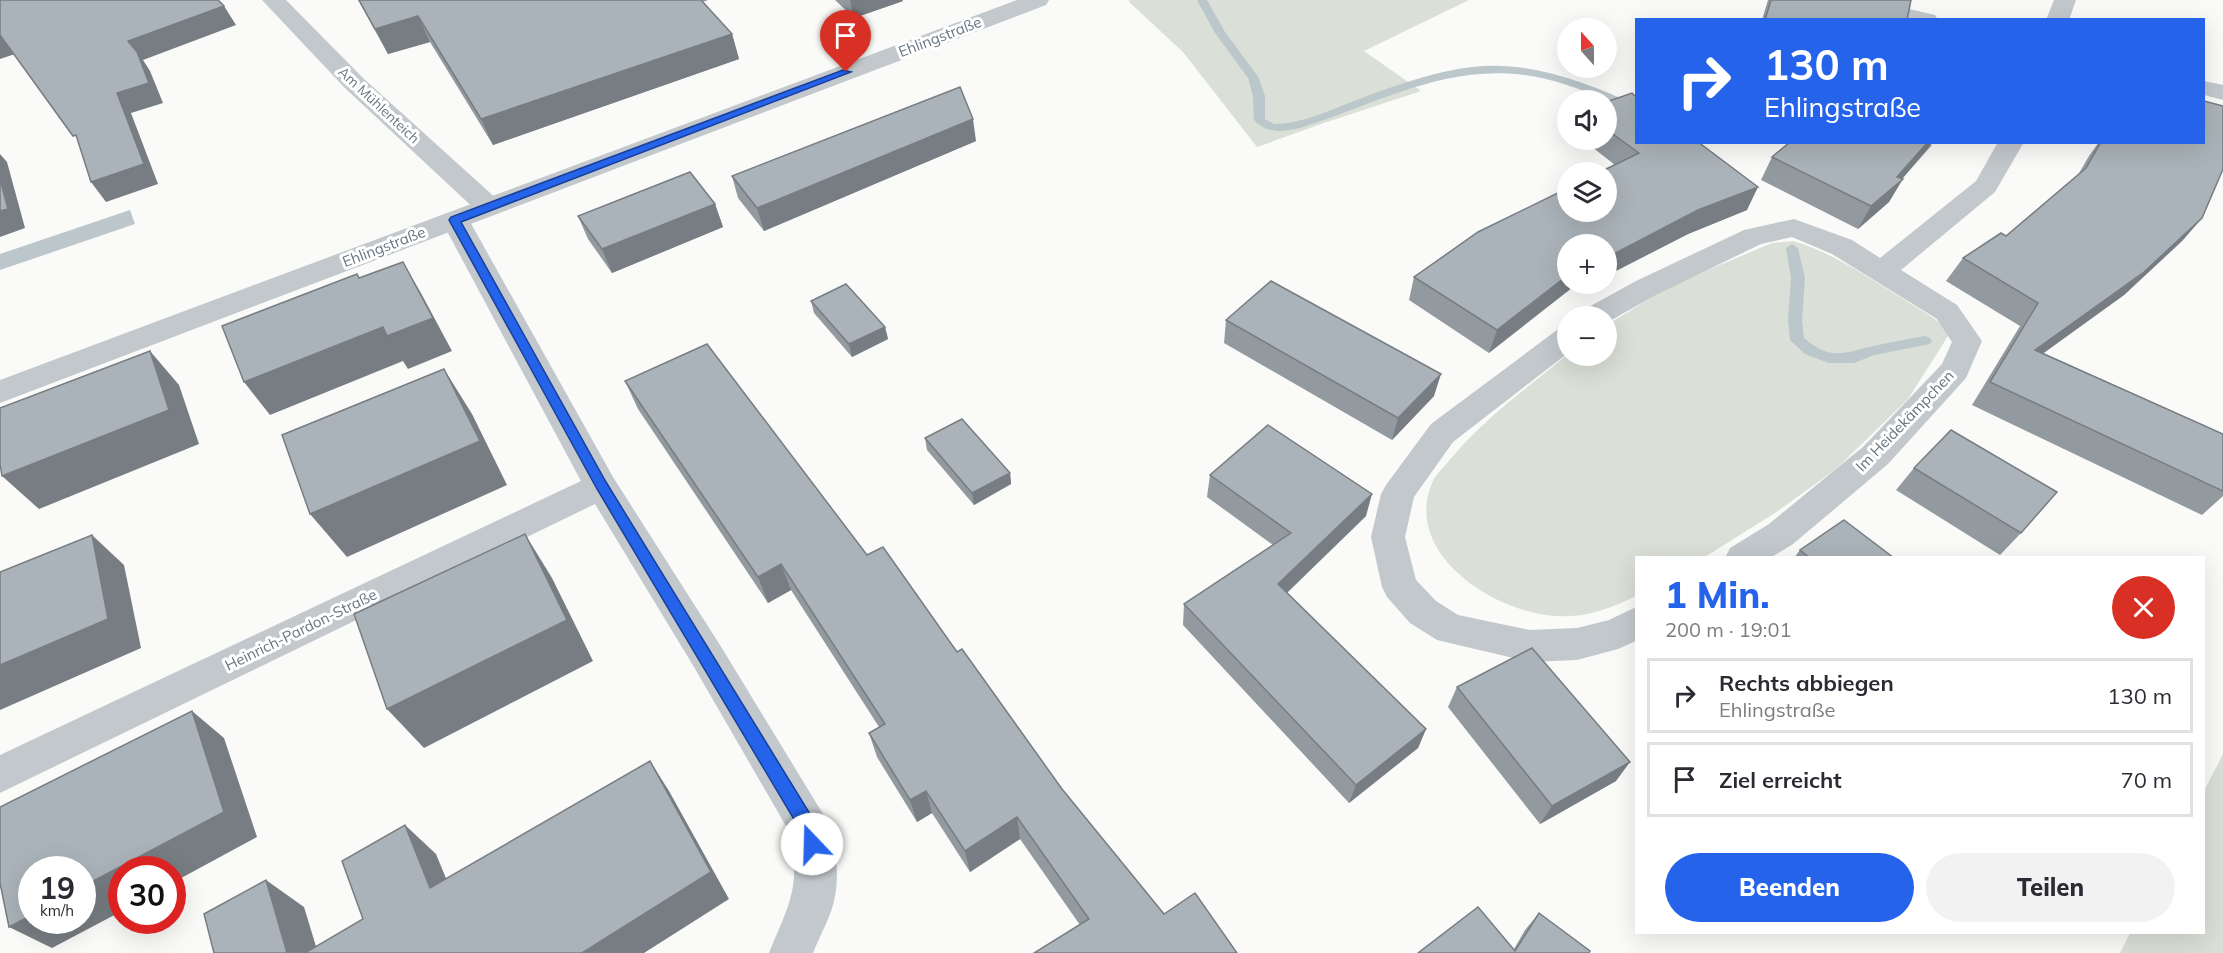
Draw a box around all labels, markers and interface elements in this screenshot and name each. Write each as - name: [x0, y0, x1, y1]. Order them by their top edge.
- pin: [820, 10, 871, 72]
- street label: Ehlingstraße: [896, 12, 984, 61]
- north arrow: [1557, 18, 1617, 78]
- map controls: [1557, 18, 1617, 366]
- icon: arrive: [829, 19, 862, 52]
- text: 130 m: [1764, 38, 1889, 91]
- icon: right: [1665, 42, 1743, 120]
- street label: Am Mühlenteich: [335, 63, 423, 147]
- button: sound: [1557, 90, 1617, 150]
- text: Ehlingstraße: [1764, 90, 1921, 124]
- button: layers: [1557, 162, 1617, 222]
- street label: Ehlingstraße: [340, 222, 428, 271]
- button: +: [1557, 234, 1617, 294]
- button: −: [1557, 306, 1617, 366]
- street label: Im Heidekämpchen: [1851, 366, 1958, 475]
- text: 1 Min.: [1665, 572, 1770, 617]
- button: close: [2112, 576, 2175, 639]
- street label: Heinrich-Pardon-Straße: [222, 585, 380, 675]
- text: 200 m · 19:01: [1665, 617, 1791, 642]
- text: Rechts abbiegen: [1719, 669, 1894, 697]
- icon: right: [1668, 679, 1701, 712]
- text: 130 m: [2107, 682, 2172, 710]
- text: Ehlingstraße: [1719, 697, 1835, 722]
- icon: arrive: [1668, 763, 1701, 796]
- text: Ziel erreicht: [1719, 766, 1842, 794]
- text: 70 m: [2121, 766, 2172, 794]
- position arrow: [780, 812, 844, 876]
- button: Beenden: [1665, 853, 1914, 922]
- button: Teilen: [1926, 853, 2175, 922]
- speed limit sign: 30: [108, 856, 186, 934]
- text: 19: [39, 869, 75, 907]
- text: km/h: [40, 901, 74, 920]

